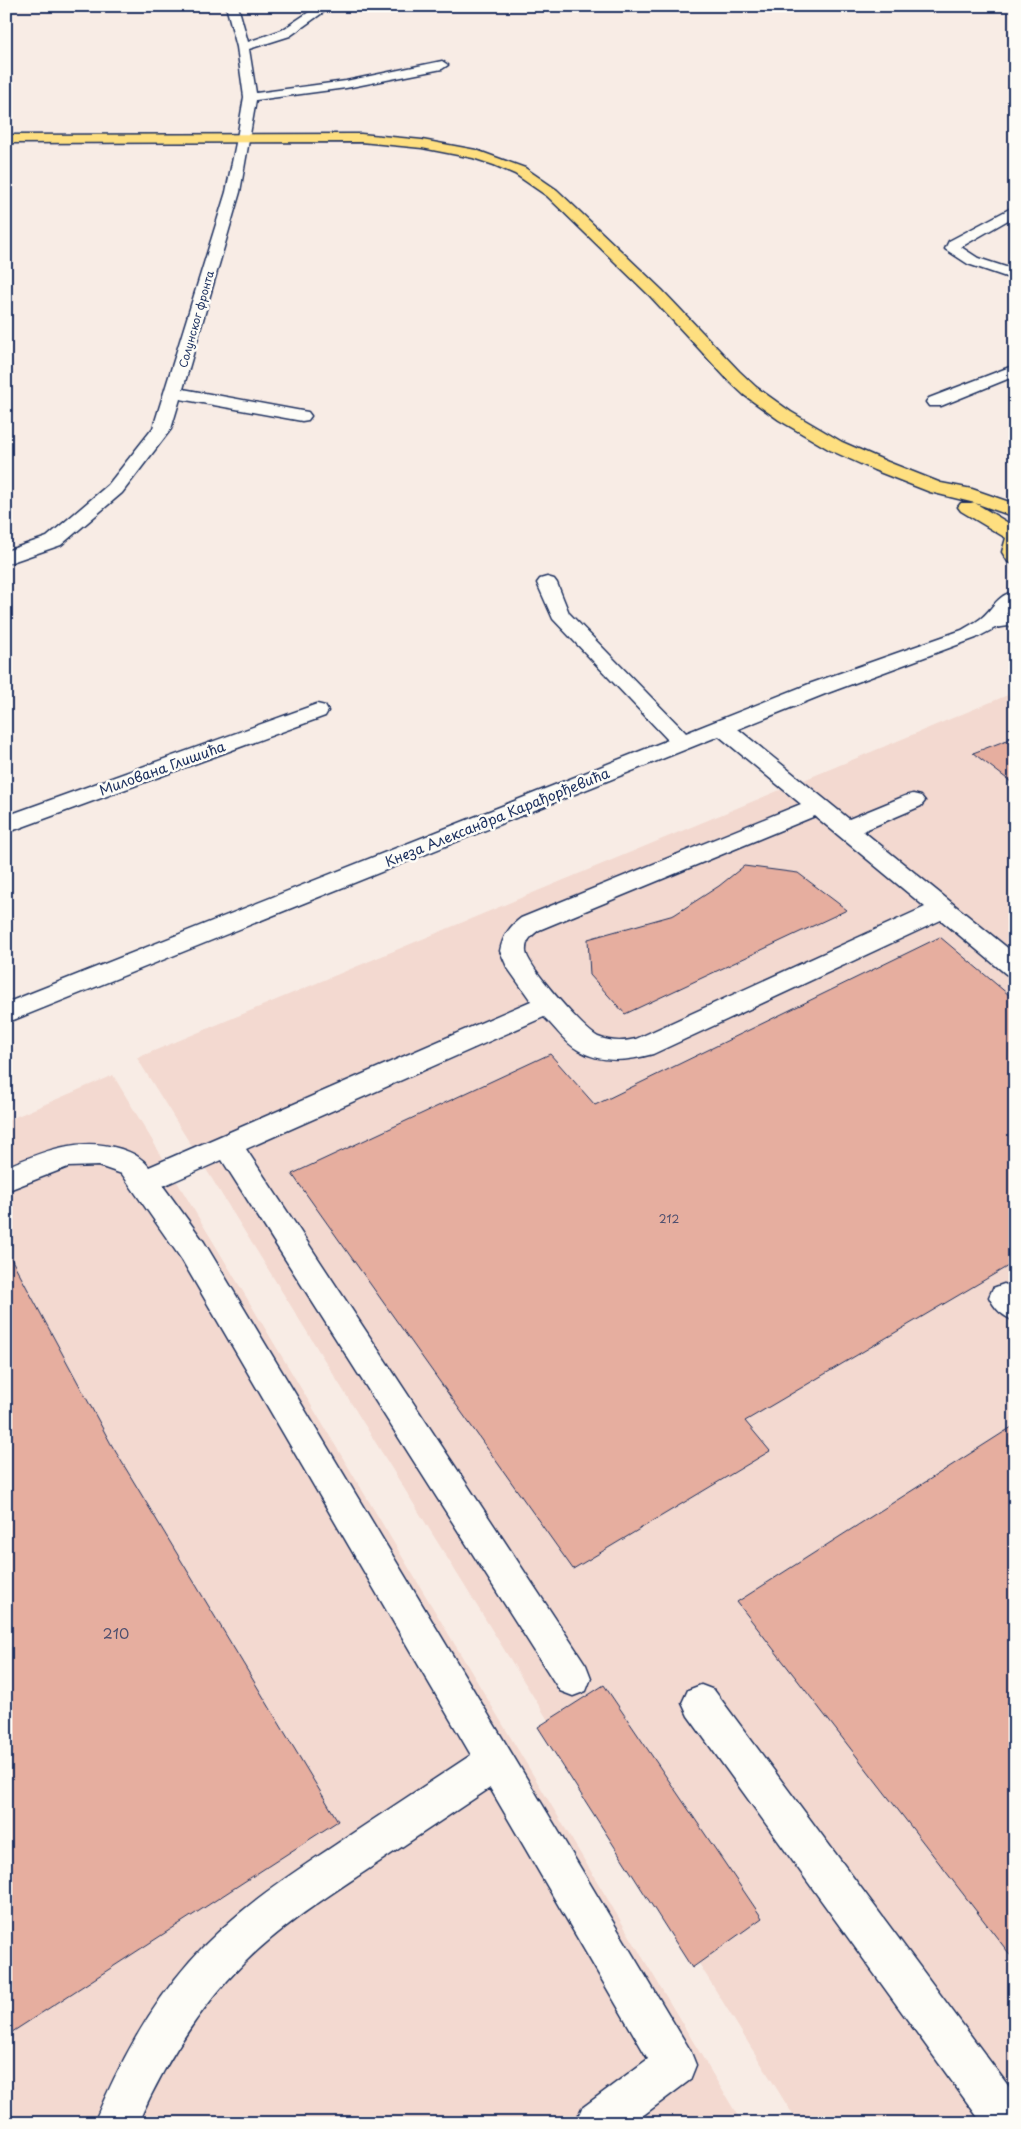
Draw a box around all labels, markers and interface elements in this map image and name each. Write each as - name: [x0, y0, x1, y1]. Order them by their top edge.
- street label: Солунског фронта: [174, 268, 218, 370]
- street label: Милована Глишића: [96, 735, 228, 801]
- street label: Кнеза Александра Карађорђевића: [381, 762, 613, 872]
- house number: 212: [659, 1210, 679, 1227]
- house number: 210: [103, 1623, 129, 1644]

